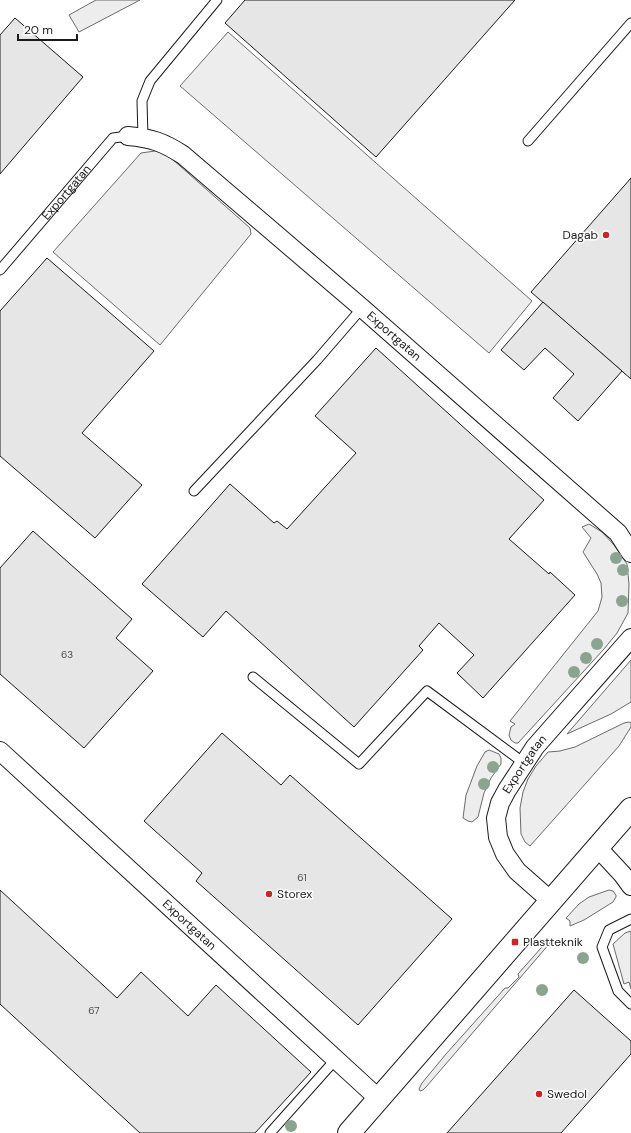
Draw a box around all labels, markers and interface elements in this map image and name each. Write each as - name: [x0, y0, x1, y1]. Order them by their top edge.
- scale bar: [18, 16, 77, 42]
- text: 20 m: [24, 22, 53, 38]
- street label: Exportgatan: [38, 161, 95, 223]
- place label: Dagab: [562, 227, 598, 243]
- marker: Dagab: [601, 230, 611, 240]
- street label: Exportgatan: [363, 308, 425, 365]
- house number: 63: [61, 648, 73, 661]
- street label: Exportgatan: [499, 731, 550, 797]
- house number: 61: [297, 871, 307, 884]
- place label: Storex: [277, 886, 312, 902]
- marker: Storex: [264, 889, 274, 899]
- street label: Exportgatan: [159, 896, 220, 954]
- place label: Plastteknik: [523, 934, 583, 950]
- marker: Plastteknik: [510, 937, 520, 947]
- house number: 67: [88, 1004, 100, 1017]
- place label: Swedol: [547, 1086, 587, 1102]
- marker: Swedol: [534, 1089, 544, 1099]

